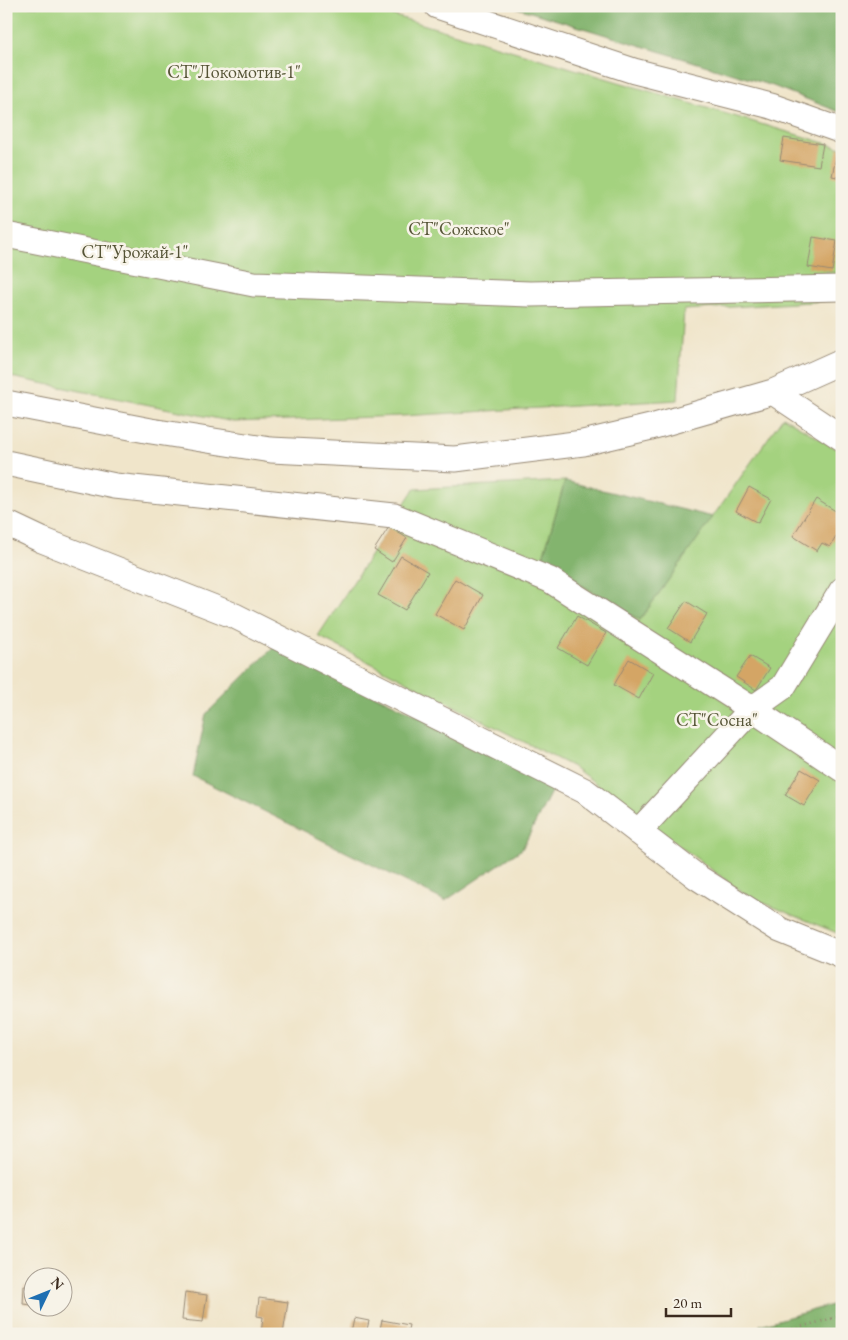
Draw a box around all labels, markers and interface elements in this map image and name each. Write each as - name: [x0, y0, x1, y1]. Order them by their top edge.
- park label: СТ"Локомотив-1": [167, 60, 301, 83]
- park label: СТ"Сожское": [408, 217, 510, 240]
- park label: СТ"Урожай-1": [82, 240, 188, 263]
- park label: СТ"Сосна": [676, 708, 758, 731]
- north arrow: [22, 1268, 72, 1318]
- text: N: [47, 1273, 68, 1294]
- scale bar: [666, 1285, 730, 1317]
- text: 20 m: [673, 1293, 702, 1312]

